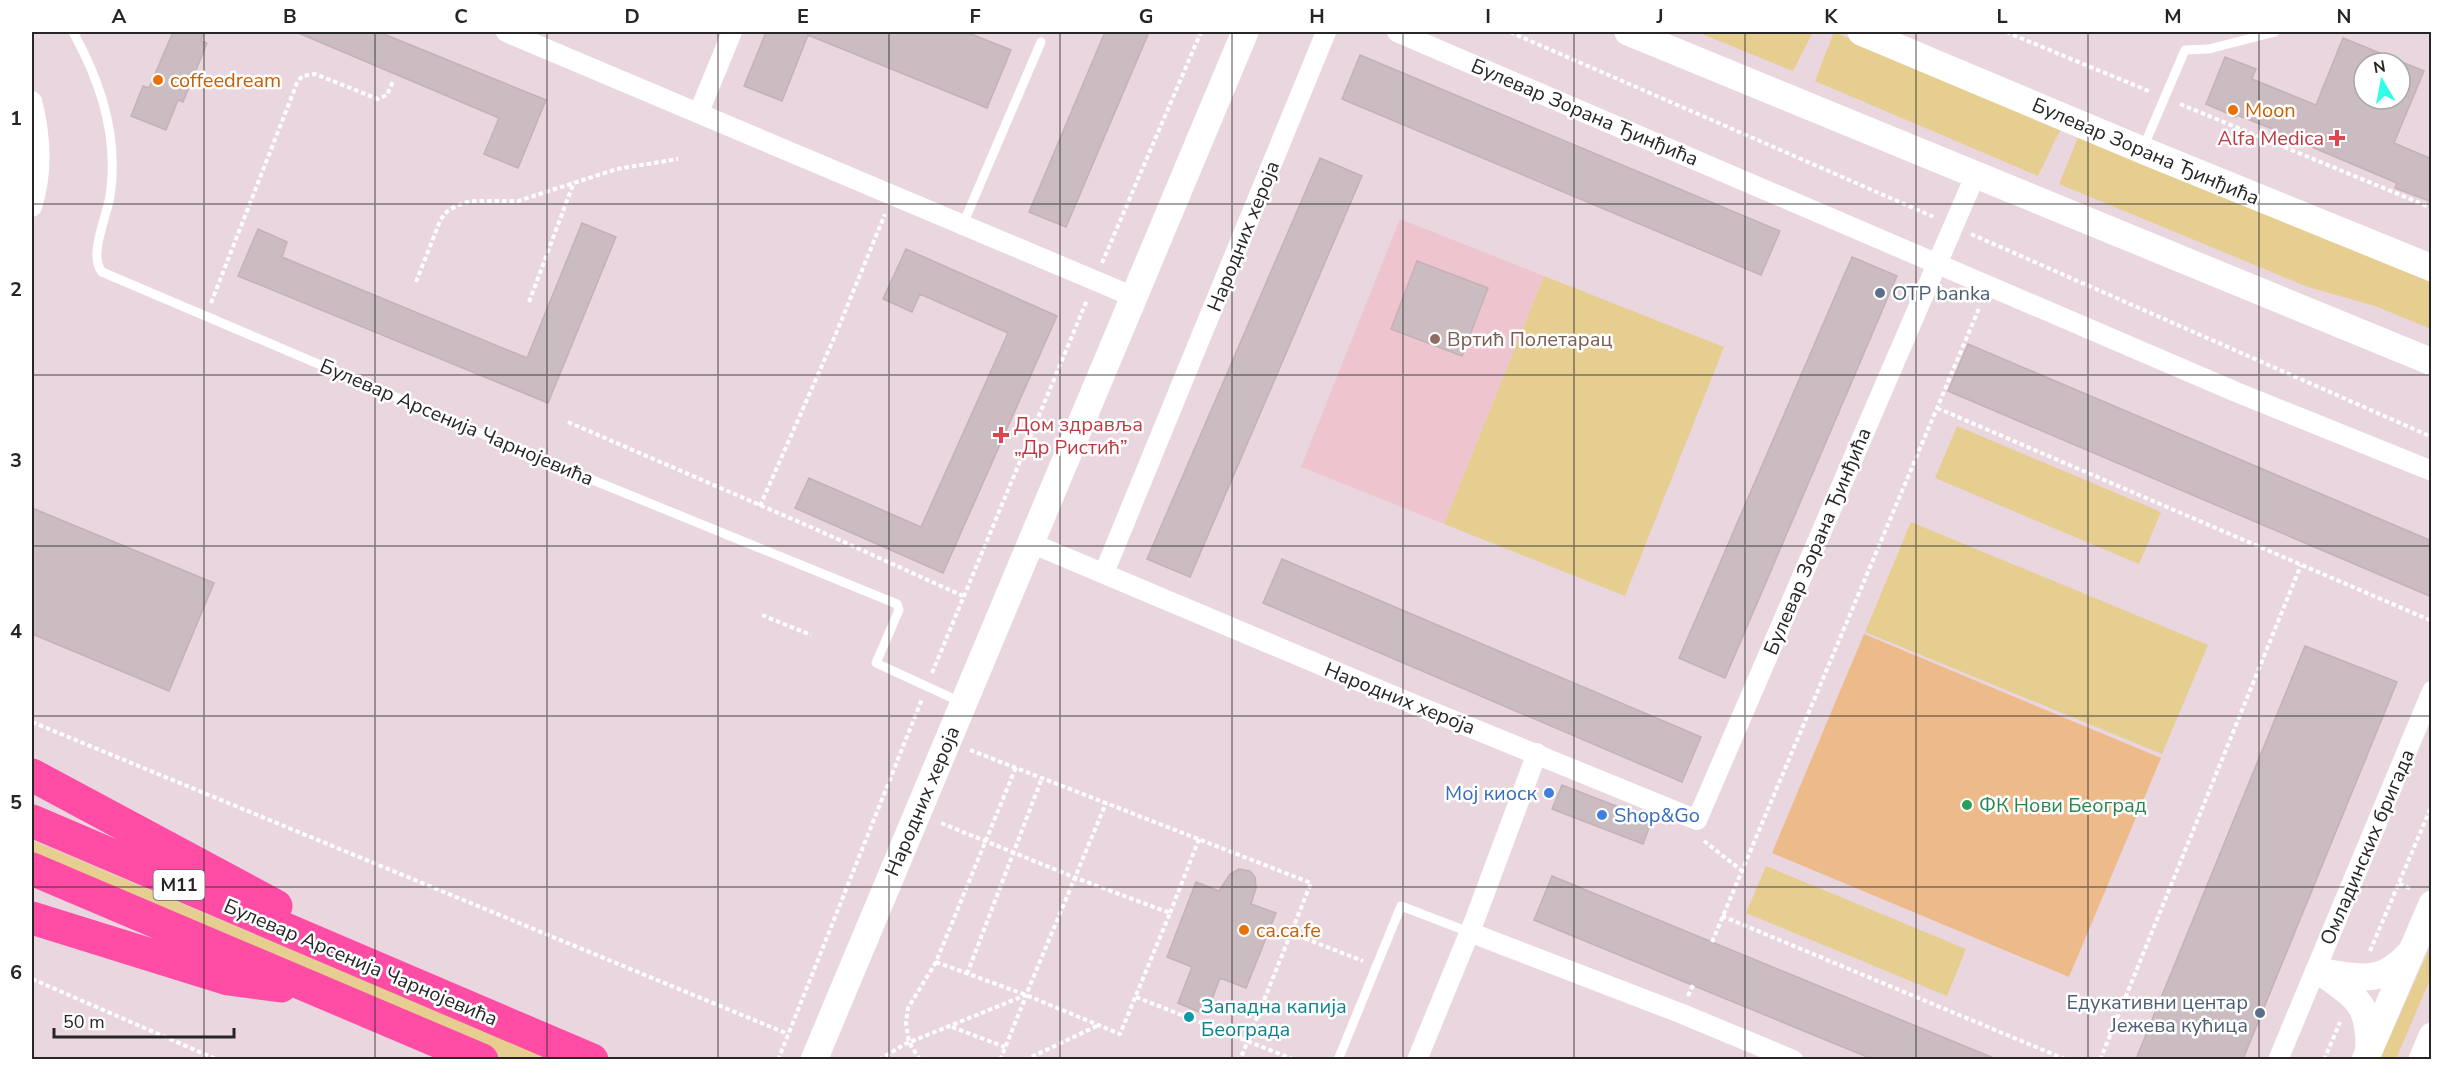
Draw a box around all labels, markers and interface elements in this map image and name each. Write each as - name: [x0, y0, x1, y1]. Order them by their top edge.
- text: A: [112, 3, 127, 30]
- text: B: [283, 3, 297, 30]
- text: C: [454, 3, 468, 30]
- text: D: [624, 3, 640, 30]
- text: E: [797, 3, 809, 30]
- text: F: [969, 3, 981, 30]
- text: G: [1139, 3, 1153, 30]
- text: H: [1309, 3, 1325, 30]
- text: I: [1485, 3, 1491, 30]
- text: J: [1655, 3, 1664, 30]
- text: K: [1824, 3, 1838, 30]
- text: L: [1996, 3, 2008, 30]
- text: M: [2164, 3, 2182, 30]
- text: N: [2337, 3, 2351, 30]
- north arrow: [2352, 51, 2412, 111]
- street label: Булевар Зорана Ђинђића: [1467, 52, 1703, 173]
- text: N: [2372, 55, 2387, 79]
- place label: coffeedream: [170, 67, 281, 94]
- marker: coffeedream: [151, 73, 165, 87]
- street label: Булевар Зорана Ђинђића: [2028, 91, 2264, 212]
- place label: Moon: [2245, 97, 2296, 124]
- marker: Moon: [2226, 103, 2240, 117]
- text: 1: [10, 105, 22, 132]
- place label: Alfa Medica: [2218, 125, 2324, 152]
- marker: Alfa Medica: [2328, 129, 2346, 147]
- street label: Народних хероја: [1201, 157, 1286, 316]
- text: 2: [10, 276, 22, 303]
- place label: OTP banka: [1892, 280, 1990, 307]
- marker: OTP banka: [1873, 286, 1887, 300]
- place label: Вртић Полетарац: [1447, 326, 1612, 353]
- marker: Вртић Полетарац: [1428, 332, 1442, 346]
- street label: Булевар Арсенија Чарнојевића: [316, 352, 598, 493]
- place label: Дом здравља „Др Ристић”: [1014, 411, 1143, 461]
- street label: Булевар Зорана Ђинђића: [1757, 423, 1878, 659]
- marker: Дом здравља „Др Ристић”: [992, 426, 1010, 444]
- text: 3: [10, 447, 22, 474]
- text: 4: [10, 618, 22, 645]
- street label: Народних хероја: [1320, 656, 1479, 741]
- street label: Народних хероја: [879, 722, 966, 880]
- street label: Омладинских бригада: [2314, 745, 2421, 949]
- place label: Мој киоск: [1445, 780, 1537, 807]
- marker: Мој киоск: [1542, 786, 1556, 800]
- text: 5: [10, 789, 22, 816]
- place label: ФК Нови Београд: [1979, 792, 2147, 819]
- marker: ФК Нови Београд: [1960, 798, 1974, 812]
- place label: Shop&Go: [1614, 802, 1700, 829]
- marker: Shop&Go: [1595, 808, 1609, 822]
- road number: M11: [154, 870, 204, 900]
- street label: Булевар Арсенија Чарнојевића: [220, 892, 502, 1033]
- place label: ca.ca.fe: [1256, 917, 1321, 944]
- marker: ca.ca.fe: [1237, 923, 1251, 937]
- text: 6: [10, 959, 22, 986]
- place label: Едукативни центар Јежева кућица: [2067, 989, 2248, 1039]
- place label: Западна капија Београда: [1201, 993, 1347, 1043]
- scale bar: [54, 1001, 234, 1039]
- marker: Едукативни центар Јежева кућица: [2253, 1006, 2267, 1020]
- text: 50 m: [63, 1010, 105, 1034]
- marker: Западна капија Београда: [1182, 1010, 1196, 1024]

